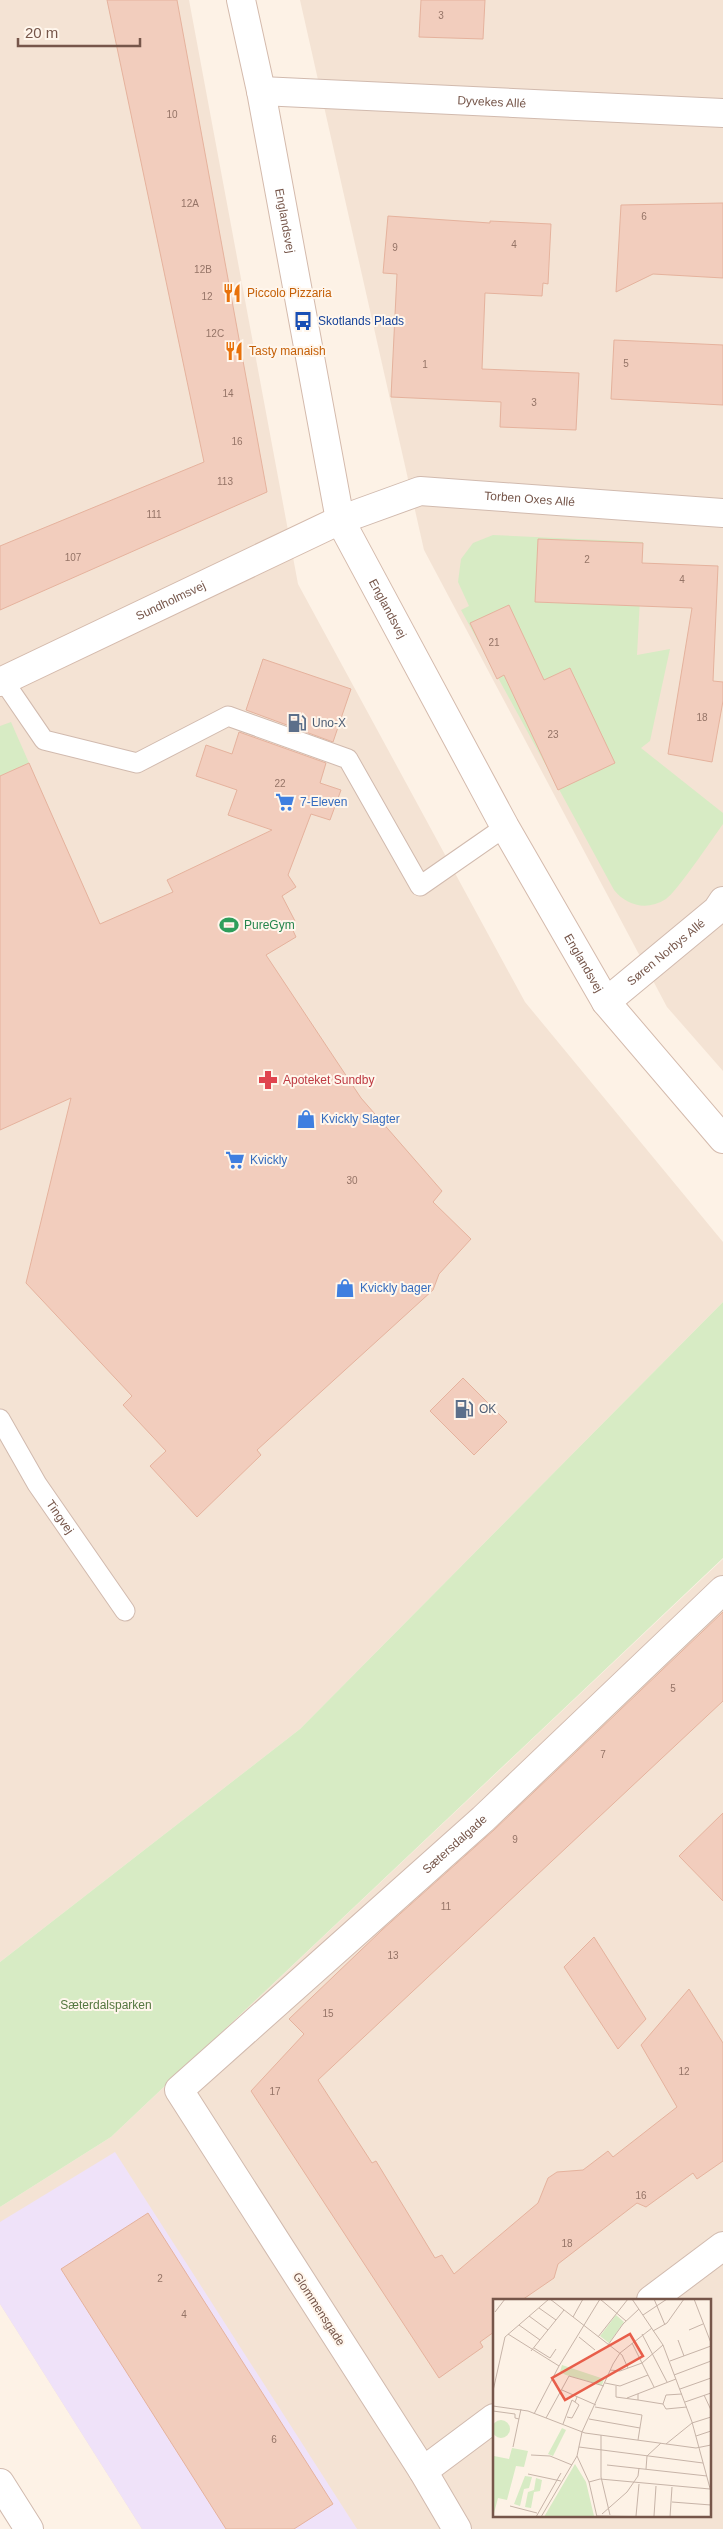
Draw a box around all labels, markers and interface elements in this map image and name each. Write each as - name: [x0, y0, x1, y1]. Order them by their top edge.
- house number: 3: [438, 10, 444, 21]
- scale bar: [18, 15, 140, 47]
- text: 20 m: [25, 24, 58, 41]
- street label: Dyvekes Allé: [457, 93, 527, 111]
- house number: 10: [166, 109, 178, 120]
- street label: Englandsvej: [272, 187, 298, 254]
- house number: 12A: [181, 198, 199, 209]
- house number: 6: [641, 211, 647, 222]
- house number: 4: [511, 239, 517, 250]
- house number: 9: [392, 242, 398, 253]
- house number: 12B: [194, 264, 212, 275]
- restaurant icon: Piccolo Pizzaria: [221, 282, 243, 304]
- place label: Piccolo Pizzaria: [247, 286, 332, 300]
- house number: 12: [201, 291, 213, 302]
- bus stop icon: Skotlands Plads: [292, 310, 314, 332]
- place label: Skotlands Plads: [318, 314, 404, 328]
- house number: 12C: [206, 328, 224, 339]
- restaurant icon: Tasty manaish: [223, 340, 245, 362]
- place label: Tasty manaish: [249, 344, 326, 358]
- house number: 5: [623, 358, 629, 369]
- house number: 1: [422, 359, 428, 370]
- house number: 14: [222, 388, 234, 399]
- house number: 3: [531, 397, 537, 408]
- house number: 16: [231, 436, 243, 447]
- house number: 113: [217, 476, 233, 487]
- street label: Torben Oxes Allé: [484, 489, 576, 509]
- house number: 111: [146, 509, 162, 520]
- house number: 107: [65, 552, 82, 563]
- house number: 2: [584, 554, 590, 565]
- house number: 4: [679, 574, 685, 585]
- street label: Englandsvej: [366, 576, 409, 641]
- street label: Sundholmsvej: [134, 578, 208, 623]
- house number: 21: [488, 637, 500, 648]
- fuel station icon: Uno-X: [286, 712, 308, 734]
- house number: 18: [696, 712, 708, 723]
- place label: Uno-X: [312, 716, 346, 730]
- house number: 23: [547, 729, 559, 740]
- house number: 22: [274, 778, 286, 789]
- supermarket icon: 7-Eleven: [274, 791, 296, 813]
- place label: 7-Eleven: [300, 795, 347, 809]
- sports icon: PureGym: [218, 914, 240, 936]
- street label: Søren Norbys Allé: [624, 916, 708, 989]
- place label: PureGym: [244, 918, 295, 932]
- street label: Englandsvej: [561, 931, 606, 995]
- pharmacy icon: Apoteket Sundby: [257, 1069, 279, 1091]
- place label: Apoteket Sundby: [283, 1073, 374, 1087]
- shop icon: Kvickly Slagter: [295, 1108, 317, 1130]
- place label: Kvickly Slagter: [321, 1112, 400, 1126]
- supermarket icon: Kvickly: [224, 1149, 246, 1171]
- place label: Kvickly: [250, 1153, 287, 1167]
- house number: 30: [346, 1175, 358, 1186]
- shop icon: Kvickly bager: [334, 1277, 356, 1299]
- place label: Kvickly bager: [360, 1281, 431, 1295]
- fuel station icon: OK: [453, 1398, 475, 1420]
- place label: OK: [479, 1402, 496, 1416]
- street label: Tingvej: [43, 1497, 77, 1537]
- house number: 5: [670, 1683, 676, 1694]
- house number: 7: [600, 1749, 606, 1760]
- street label: Sætersdalgade: [420, 1812, 490, 1877]
- house number: 9: [512, 1834, 518, 1845]
- house number: 11: [441, 1901, 452, 1912]
- house number: 13: [387, 1950, 399, 1961]
- park label: Sæterdalsparken: [60, 1998, 152, 2012]
- house number: 15: [322, 2008, 334, 2019]
- house number: 12: [678, 2066, 690, 2077]
- house number: 17: [269, 2086, 281, 2097]
- house number: 16: [635, 2190, 647, 2201]
- house number: 18: [561, 2238, 573, 2249]
- street label: Glommensgade: [290, 2270, 348, 2349]
- house number: 2: [157, 2273, 163, 2284]
- inset map: [493, 2299, 710, 2516]
- house number: 4: [181, 2309, 187, 2320]
- house number: 6: [271, 2434, 277, 2445]

